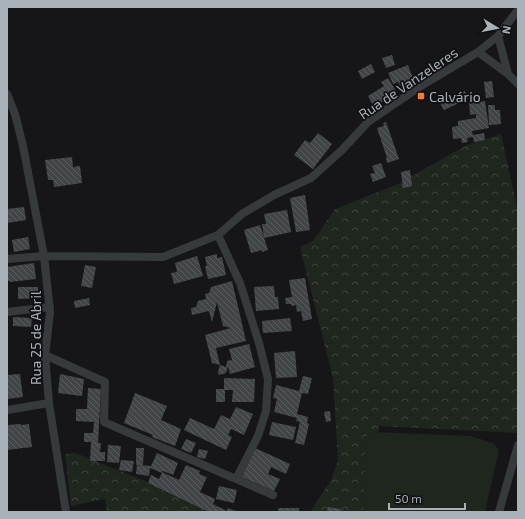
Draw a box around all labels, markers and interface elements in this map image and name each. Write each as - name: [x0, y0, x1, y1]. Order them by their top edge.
- north arrow: [477, 8, 517, 48]
- text: N: [500, 25, 514, 35]
- street label: Rua de Vanzeleres: [355, 43, 461, 123]
- place label: Calvário: [429, 88, 481, 105]
- marker: Calvário: [416, 91, 426, 101]
- street label: Rua 25 de Abril: [27, 290, 44, 385]
- scale bar: [389, 485, 465, 511]
- text: 50 m: [395, 491, 422, 505]

